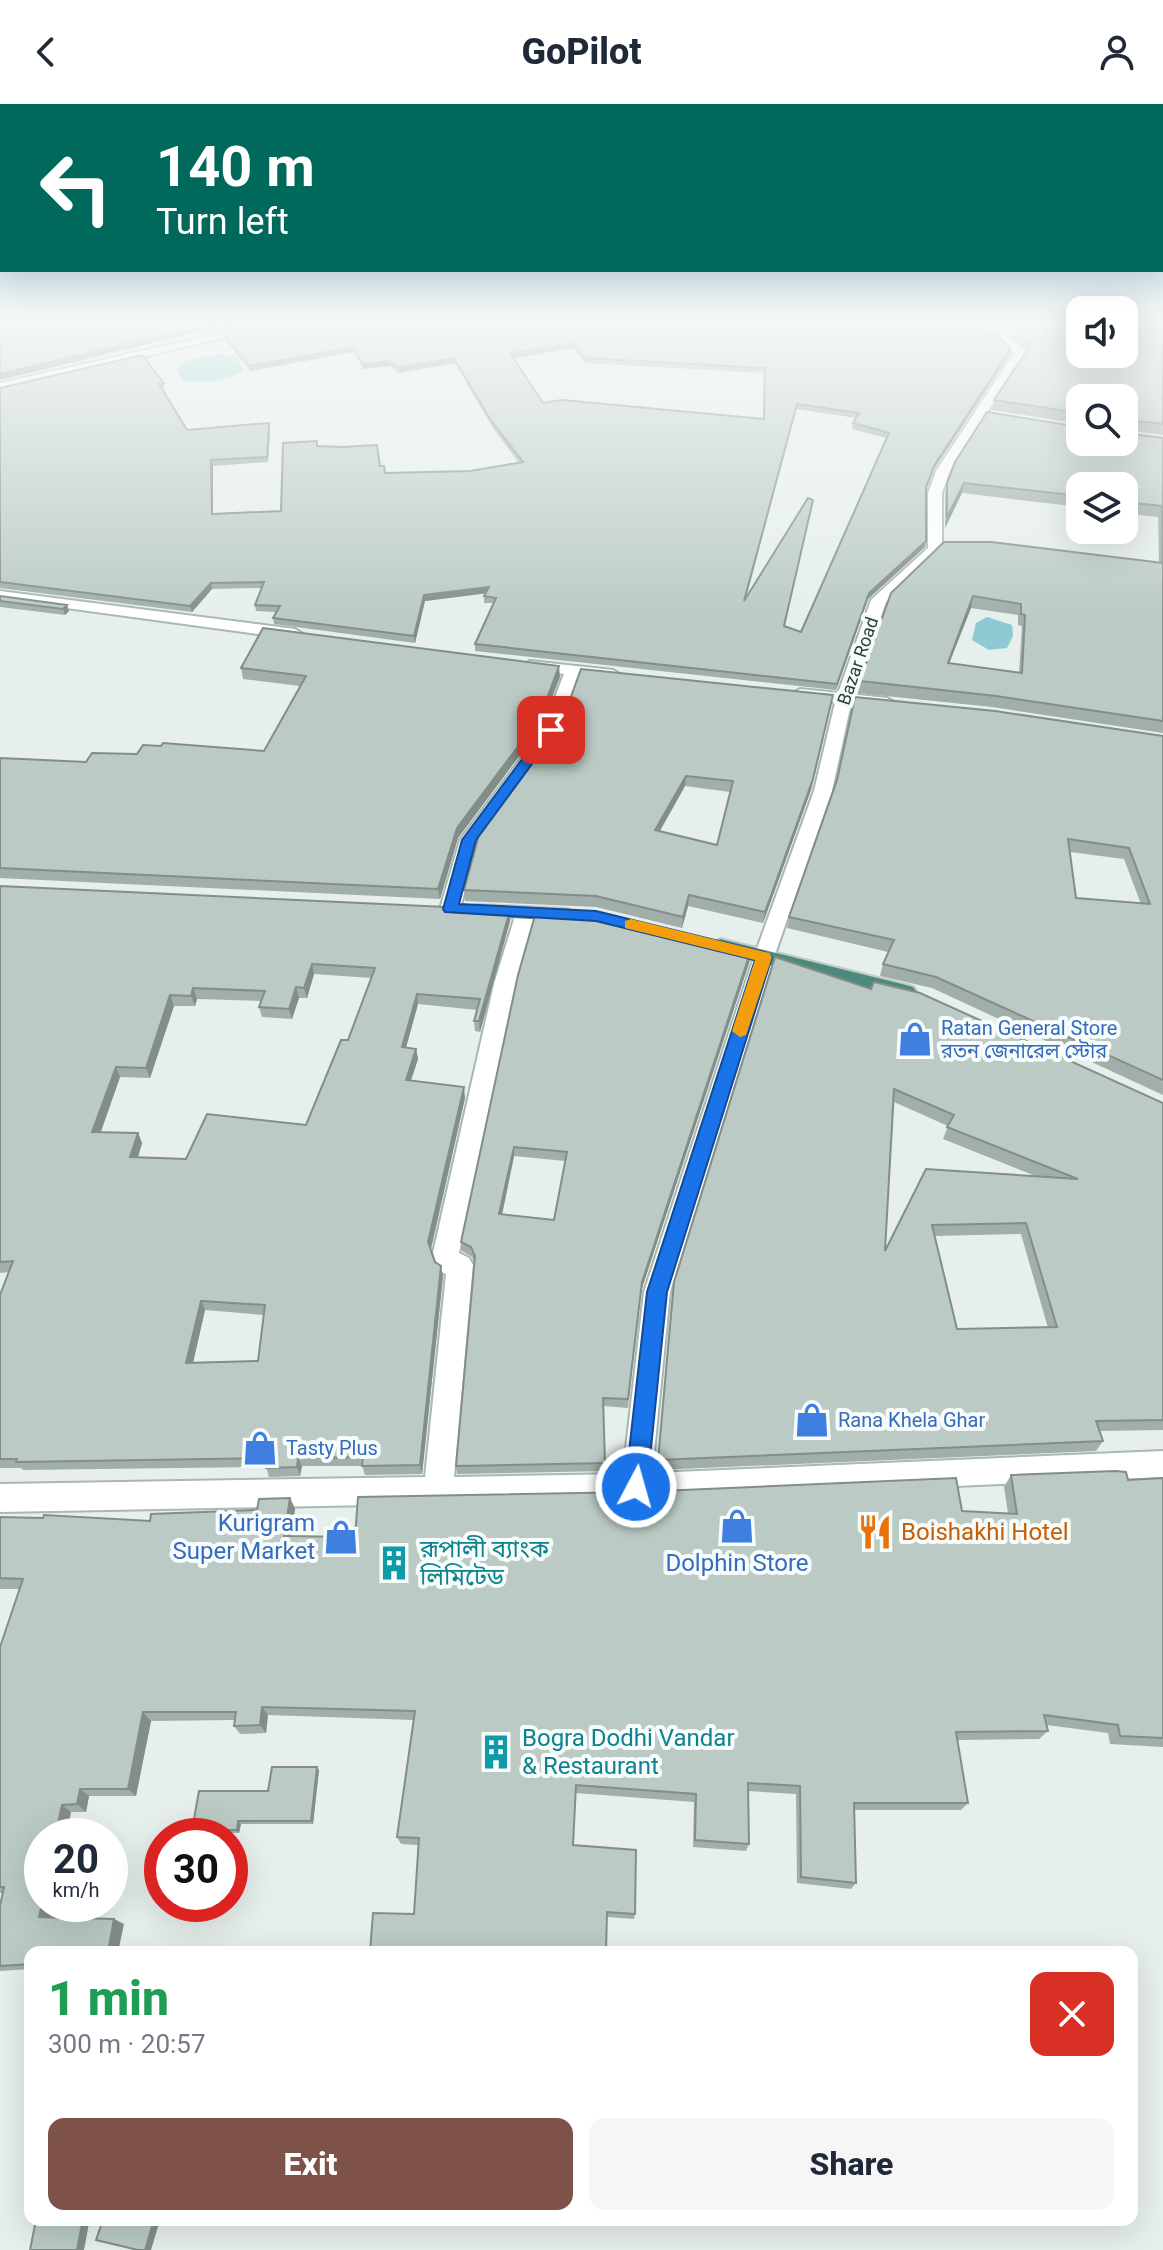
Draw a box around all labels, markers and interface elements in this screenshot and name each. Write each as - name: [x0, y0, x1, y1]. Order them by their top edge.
- icon: back: [24, 30, 68, 74]
- icon: person: [1095, 30, 1139, 74]
- text: GoPilot: [521, 31, 642, 73]
- text: 140 m: [156, 134, 315, 200]
- icon: left: [24, 136, 128, 240]
- text: Turn left: [156, 201, 289, 243]
- map controls: [1066, 296, 1138, 544]
- button: sound: [1066, 296, 1138, 368]
- button: search: [1066, 384, 1138, 456]
- button: layers: [1066, 472, 1138, 544]
- street label: Bazar Road: [833, 614, 882, 708]
- pin: [517, 696, 585, 764]
- icon: arrive: [529, 708, 573, 752]
- place label: Ratan General Store রতন জেনারেল স্টোর: [940, 1016, 1117, 1063]
- shop icon: Ratan General Store রতন জেনারেল স্টোর: [896, 1020, 934, 1058]
- shop icon: Rana Khela Ghar: [793, 1401, 831, 1439]
- place label: Rana Khela Ghar: [838, 1408, 985, 1432]
- shop icon: Tasty Plus: [241, 1429, 279, 1467]
- place label: Tasty Plus: [286, 1436, 378, 1460]
- position arrow: [594, 1445, 678, 1529]
- shop icon: Dolphin Store: [718, 1507, 756, 1545]
- place label: Kurigram Super Market: [173, 1509, 315, 1565]
- restaurant icon: Boishakhi Hotel: [856, 1513, 894, 1551]
- shop icon: Kurigram Super Market: [322, 1518, 360, 1556]
- place label: Boishakhi Hotel: [901, 1518, 1069, 1546]
- place label: রূপালী ব্যাংক লিমিটেড: [419, 1535, 549, 1591]
- building icon: রূপালী ব্যাংক লিমিটেড: [375, 1544, 413, 1582]
- place label: Dolphin Store: [665, 1549, 809, 1577]
- place label: Bogra Dodhi Vandar & Restaurant: [522, 1724, 735, 1780]
- building icon: Bogra Dodhi Vandar & Restaurant: [477, 1733, 515, 1771]
- speed limit sign: 30: [144, 1818, 248, 1922]
- text: 20: [53, 1836, 99, 1883]
- text: km/h: [53, 1878, 99, 1902]
- text: 1 min: [48, 1970, 169, 2027]
- button: close: [1030, 1972, 1114, 2056]
- text: 300 m · 20:57: [48, 2029, 206, 2059]
- button: Exit: [48, 2118, 573, 2210]
- button: Share: [589, 2118, 1114, 2210]

